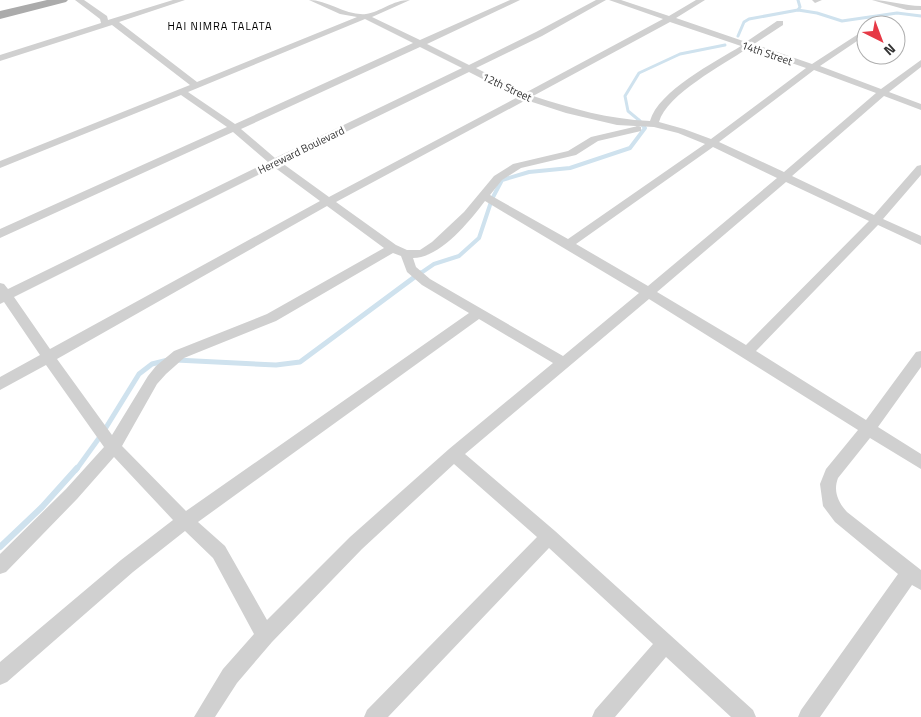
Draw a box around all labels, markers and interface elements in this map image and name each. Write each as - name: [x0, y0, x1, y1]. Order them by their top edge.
- north arrow: [856, 15, 906, 65]
- district label: HAI NIMRA TALATA: [167, 18, 273, 34]
- street label: 14th Street: [739, 37, 795, 69]
- text: N: [879, 39, 901, 61]
- street label: 12th Street: [480, 69, 534, 105]
- street label: Hereward Boulevard: [255, 122, 347, 178]

